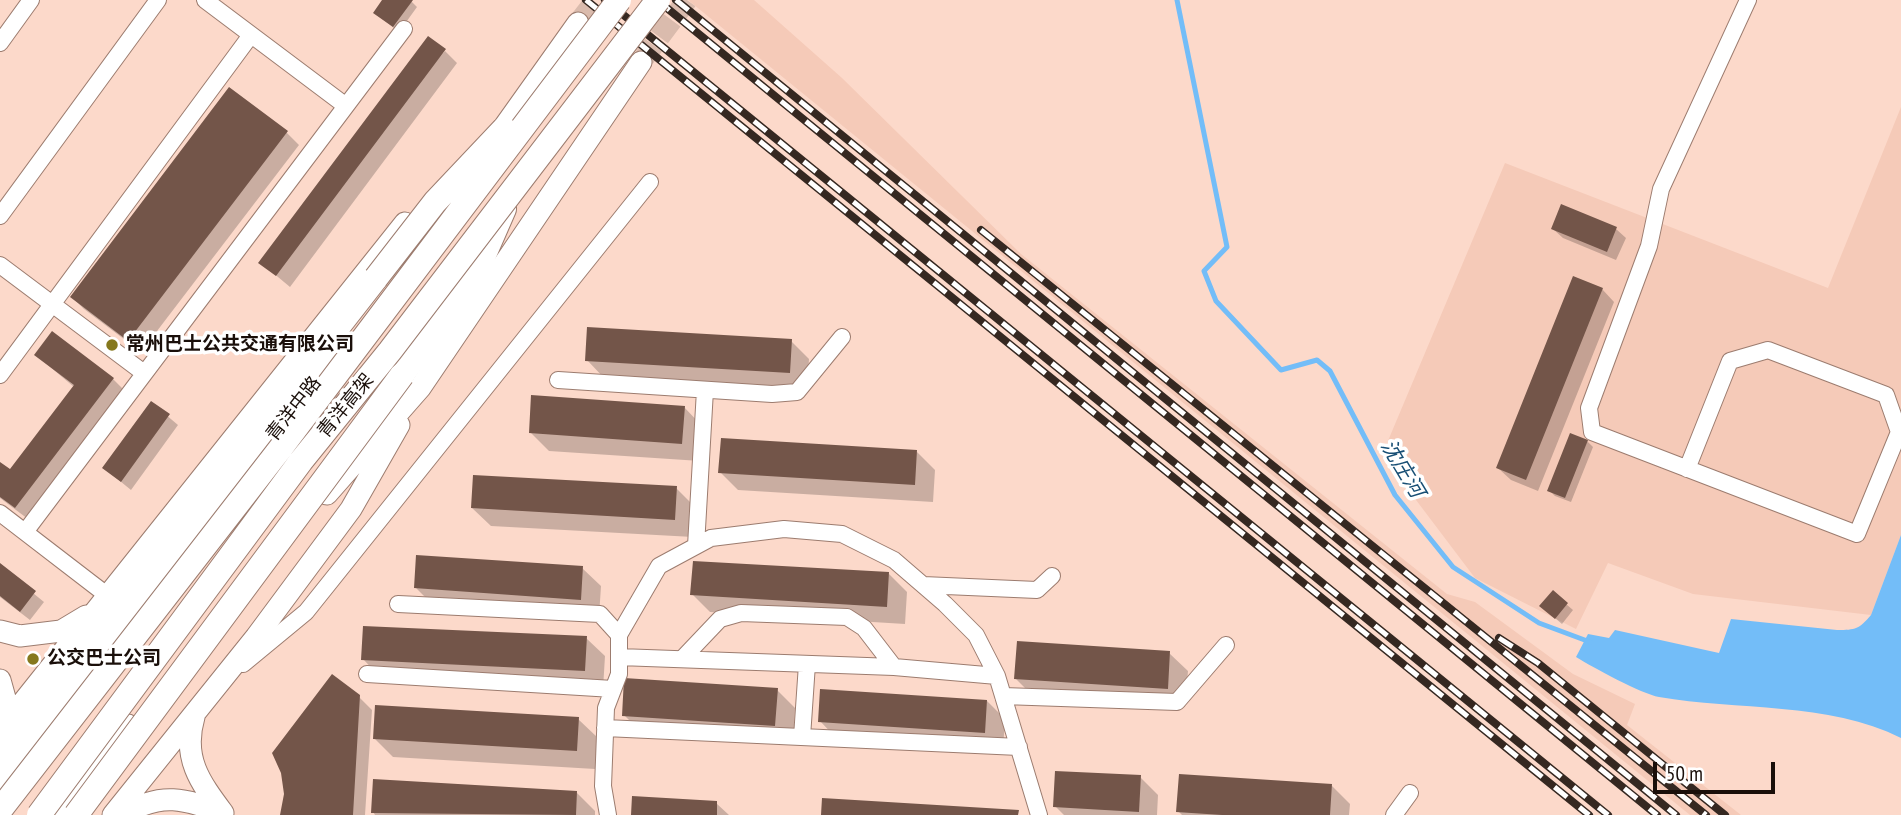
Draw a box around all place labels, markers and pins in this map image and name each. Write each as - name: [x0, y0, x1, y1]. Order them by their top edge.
- place label: 常州巴士公共交通有限公司: [126, 334, 354, 356]
- marker: 常州巴士公共交通有限公司: [104, 337, 120, 353]
- place label: 公交巴士公司: [47, 648, 161, 670]
- marker: 公交巴士公司: [25, 651, 41, 667]

